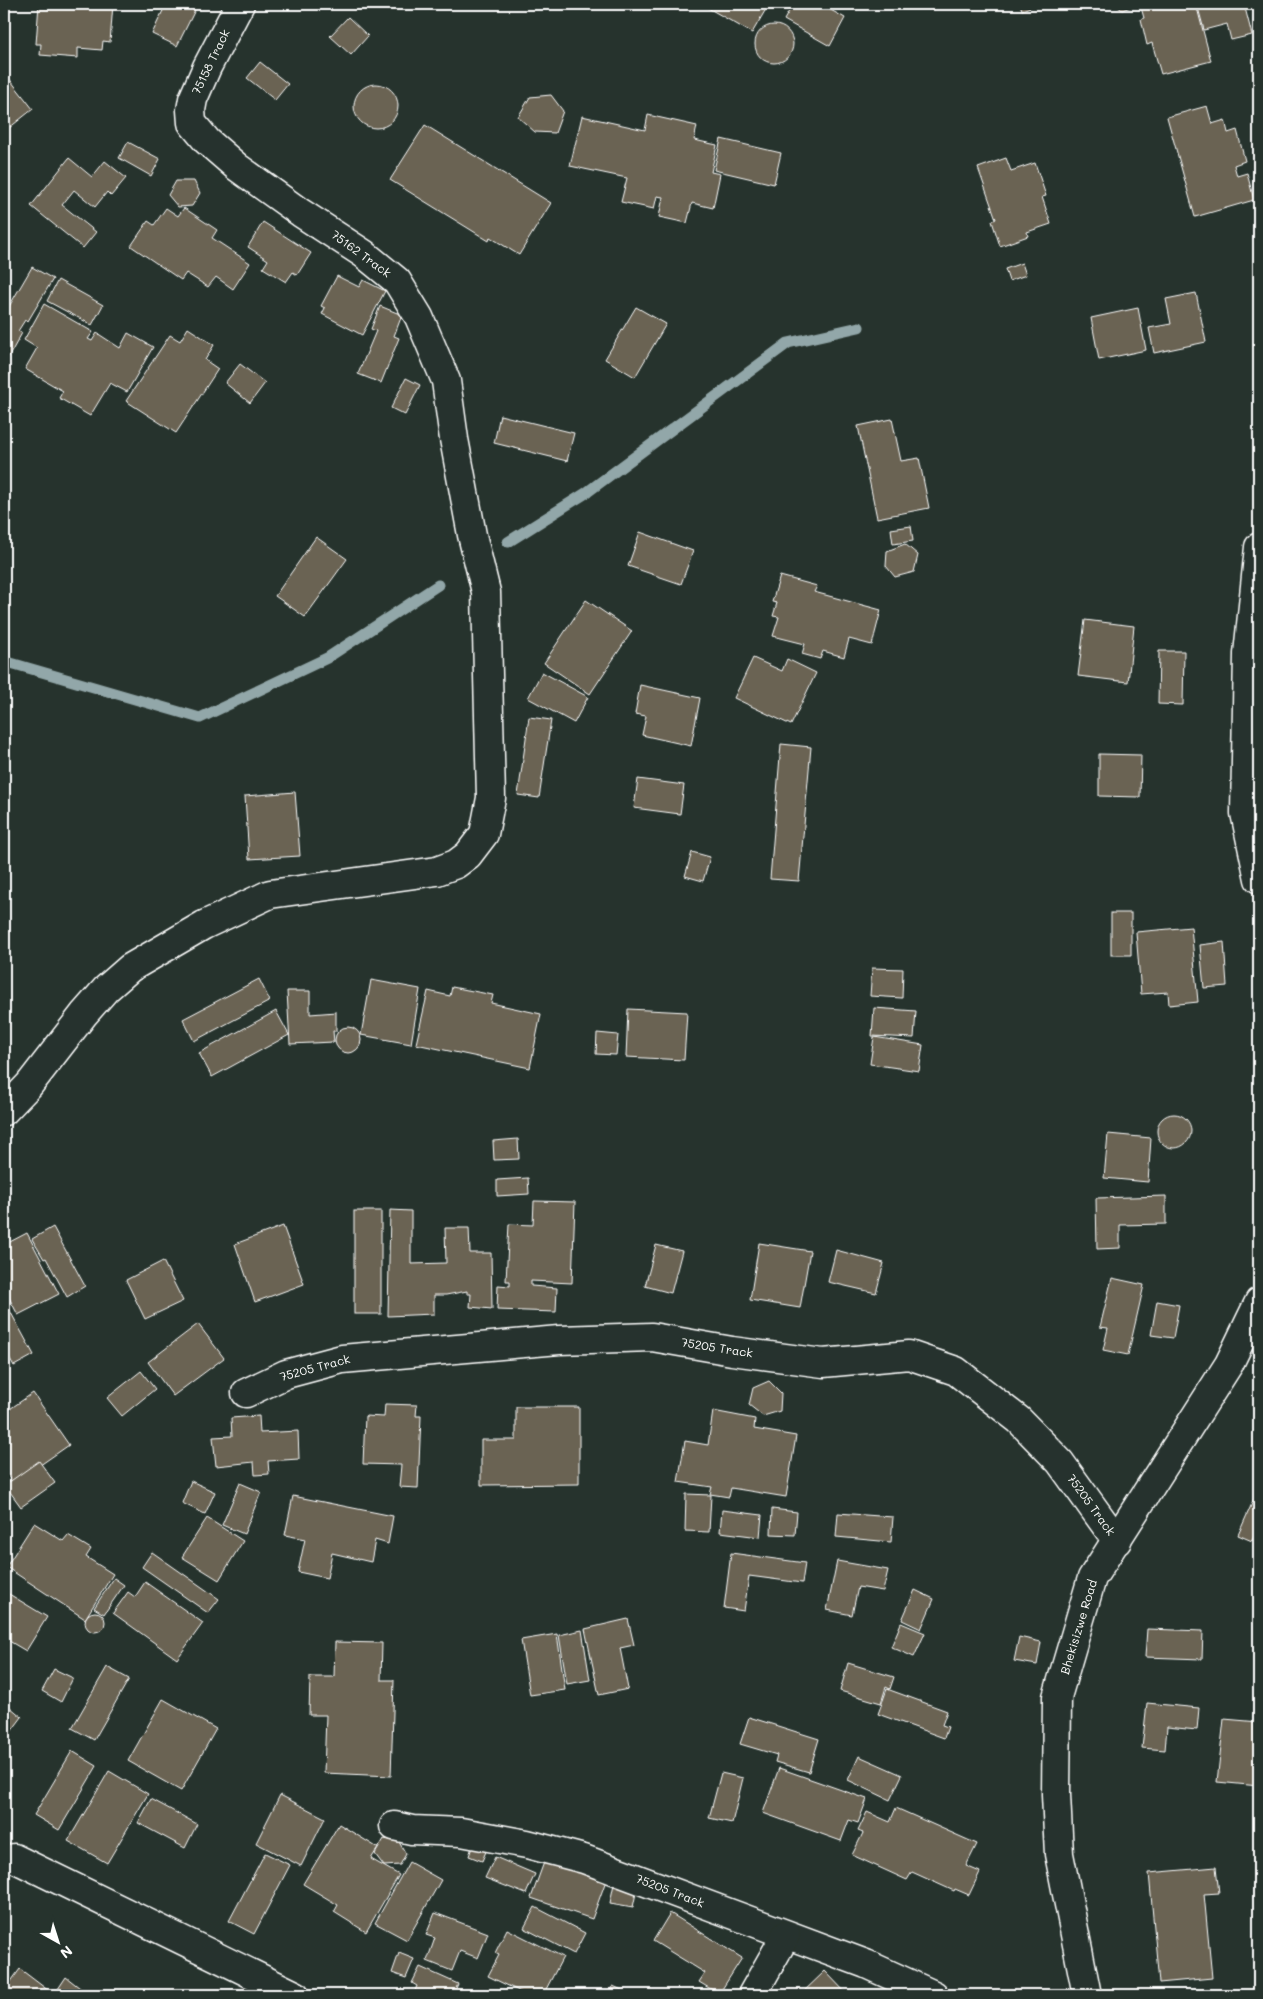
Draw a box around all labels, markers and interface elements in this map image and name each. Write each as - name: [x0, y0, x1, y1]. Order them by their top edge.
- street label: 75158 Track: [187, 26, 233, 97]
- street label: 75162 Track: [328, 226, 395, 280]
- street label: 75205 Track: [680, 1333, 754, 1361]
- street label: 75205 Track: [278, 1350, 352, 1384]
- street label: 75205 Track: [1064, 1470, 1120, 1538]
- street label: Bhekisizwe Road: [1056, 1577, 1100, 1676]
- street label: 75205 Track: [634, 1870, 707, 1910]
- north arrow: [32, 1916, 82, 1966]
- text: N: [56, 1942, 77, 1963]

